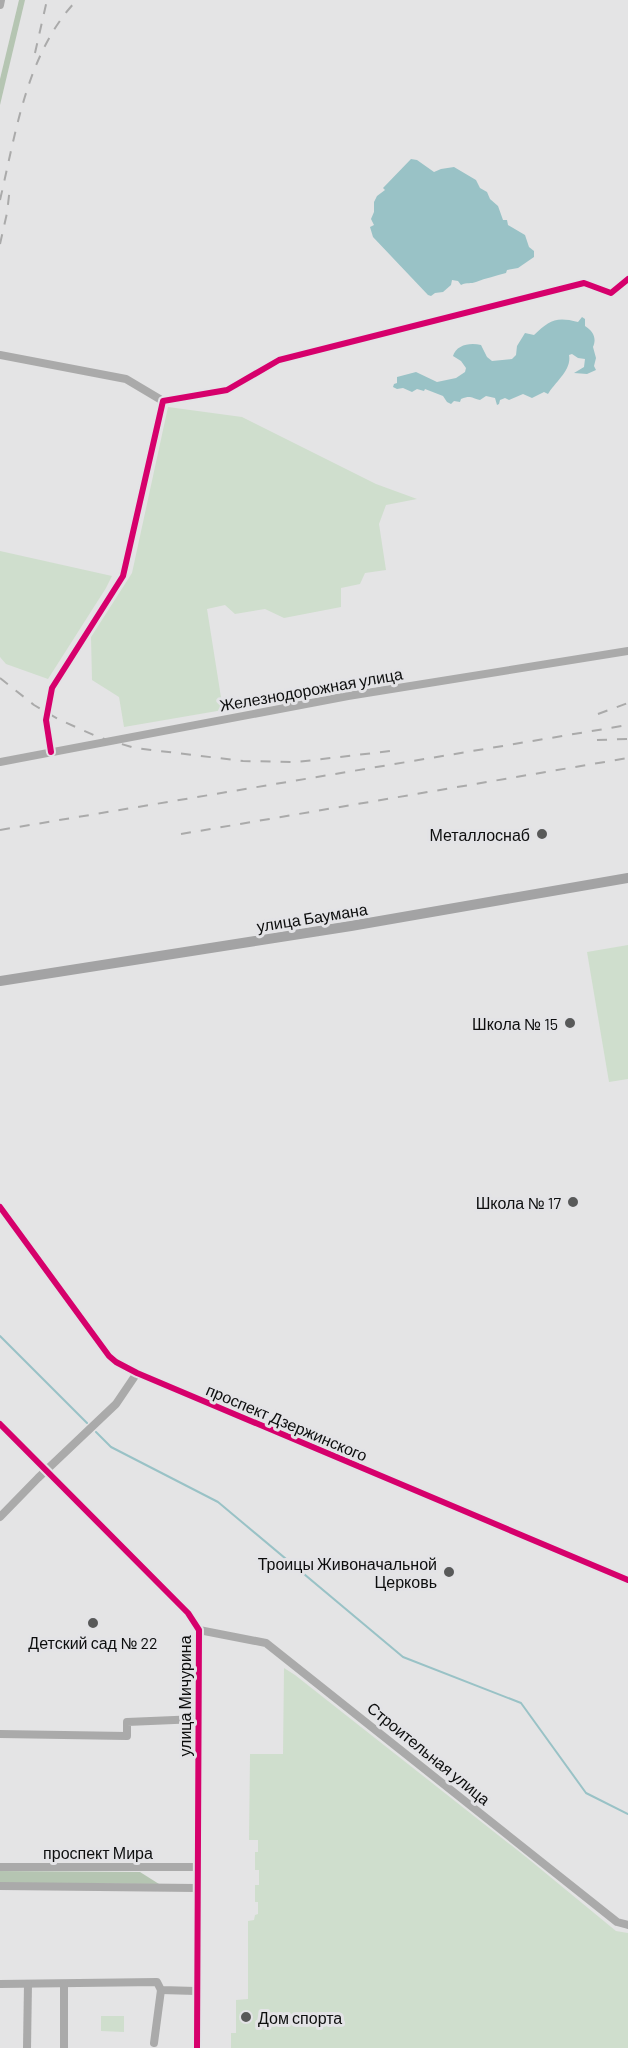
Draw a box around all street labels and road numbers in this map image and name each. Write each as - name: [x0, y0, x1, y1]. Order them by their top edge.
- street label: Железнодорожная улица: [218, 664, 404, 714]
- street label: улица Баумана: [255, 899, 369, 935]
- street label: проспект Дзержинского: [204, 1379, 370, 1465]
- street label: улица Мичурина: [175, 1635, 194, 1757]
- street label: Строительная улица: [364, 1698, 494, 1808]
- street label: проспект Мира: [43, 1843, 153, 1862]

